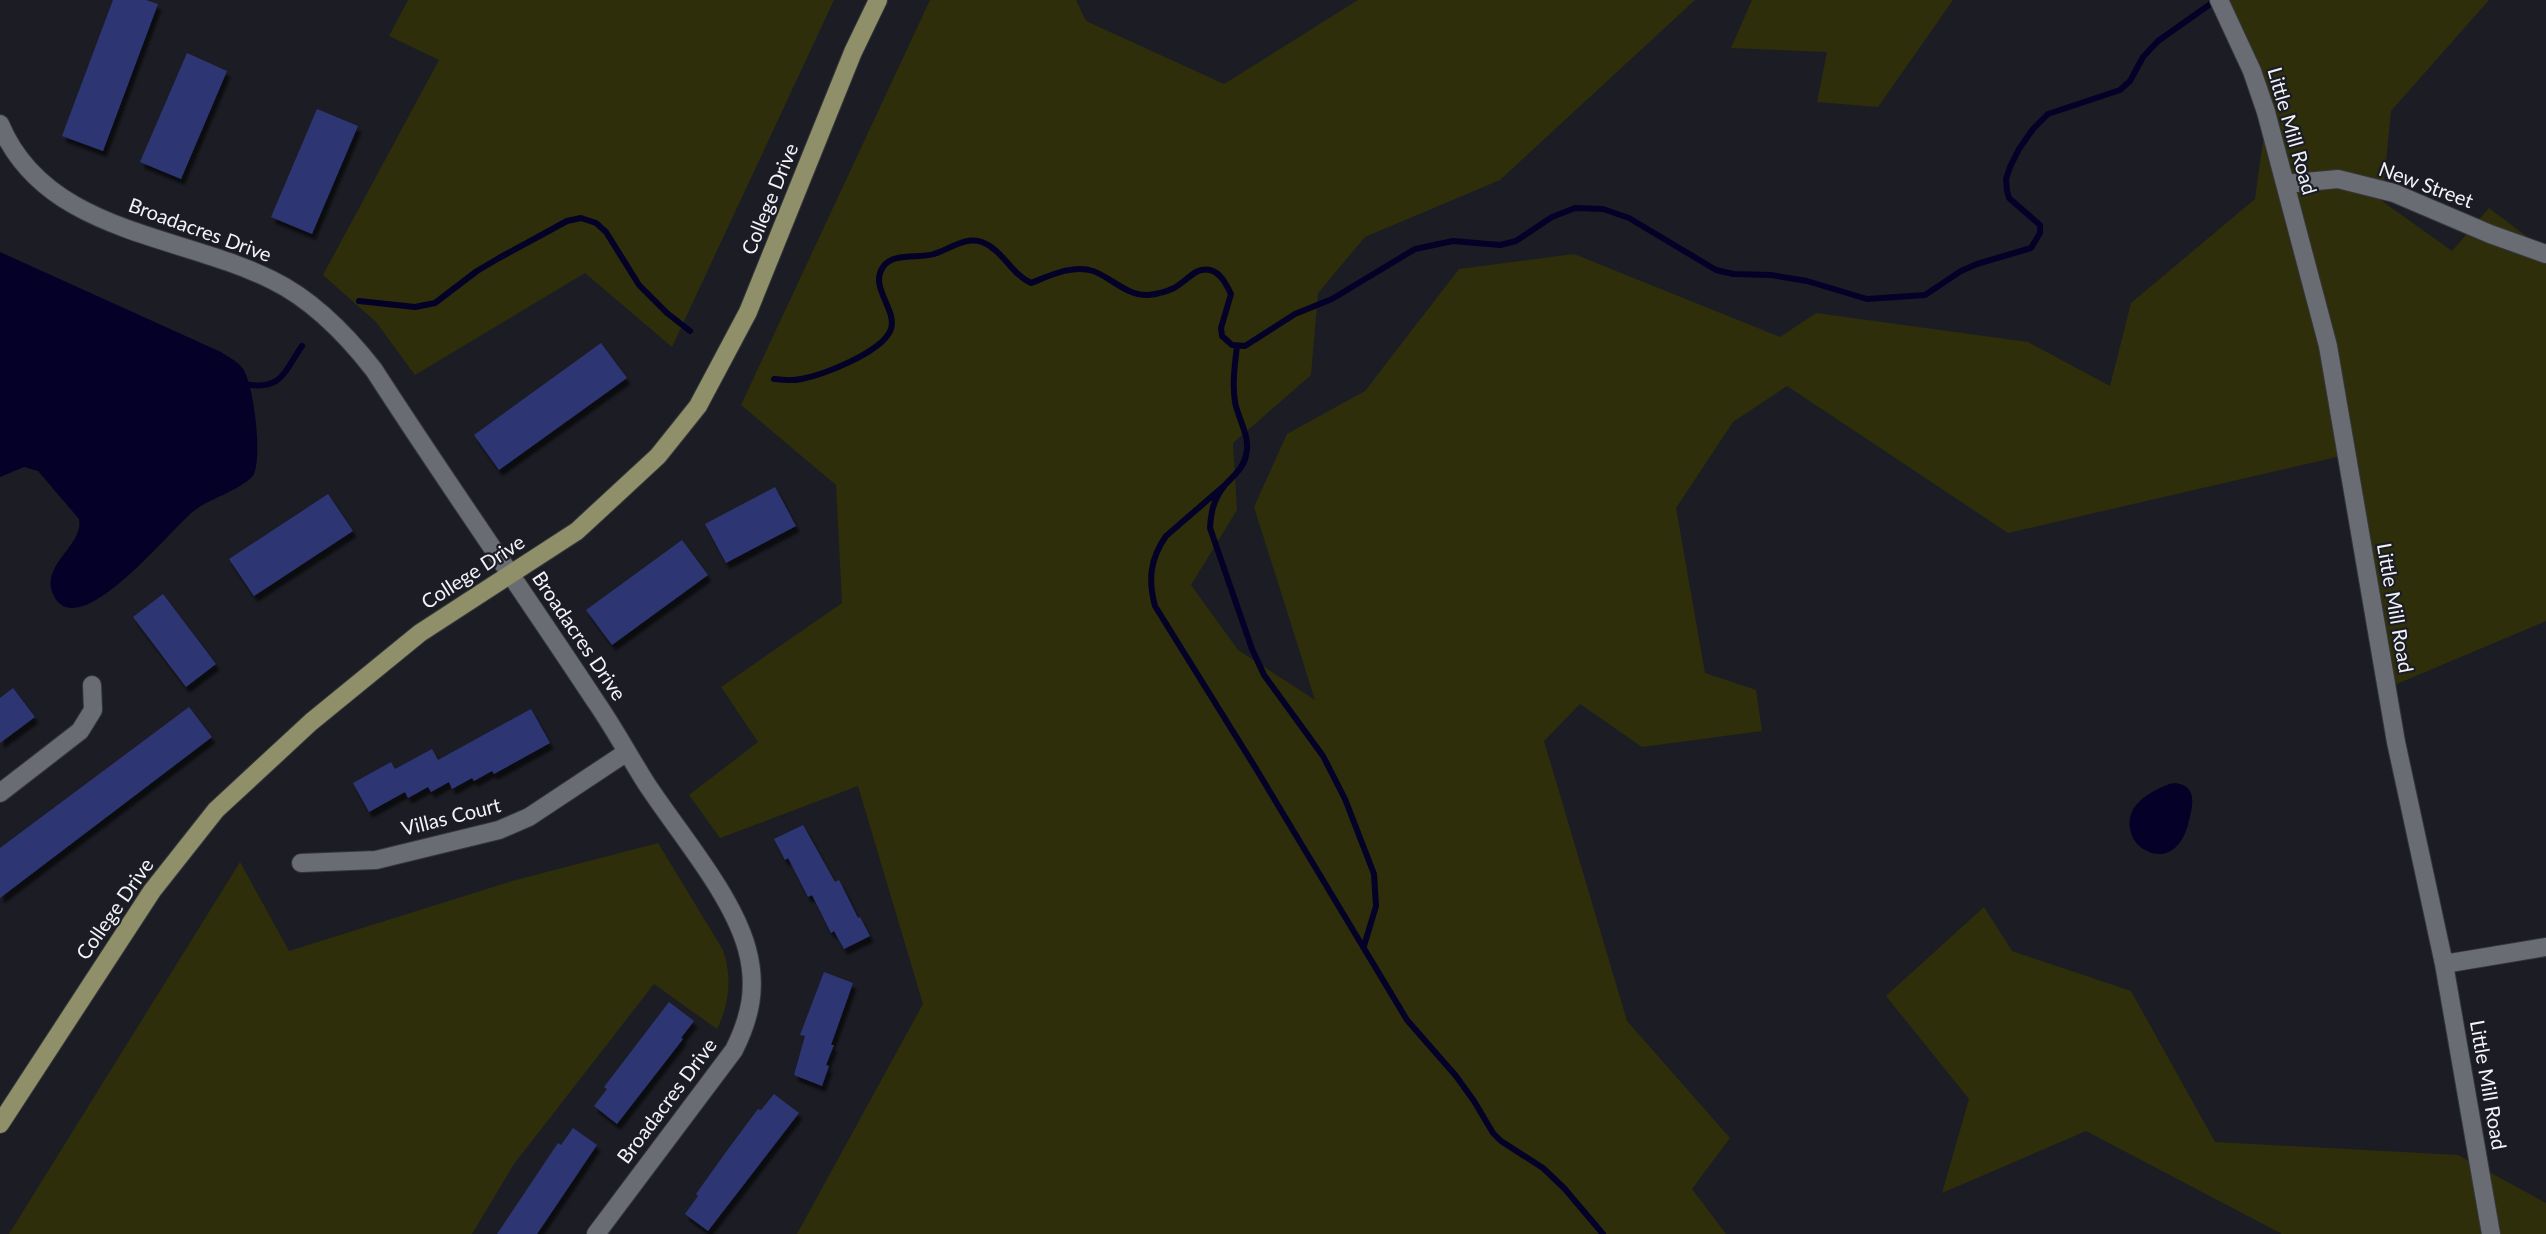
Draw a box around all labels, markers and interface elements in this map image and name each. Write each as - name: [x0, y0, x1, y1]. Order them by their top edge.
- street label: Little Mill Road: [2263, 64, 2323, 197]
- street label: College Drive: [736, 139, 802, 258]
- street label: New Street: [2376, 156, 2477, 212]
- street label: Broadacres Drive: [126, 192, 275, 266]
- street label: College Drive: [416, 529, 529, 613]
- street label: Little Mill Road: [2373, 541, 2419, 675]
- street label: Broadacres Drive: [528, 566, 632, 705]
- street label: Villas Court: [399, 792, 503, 840]
- street label: College Drive: [70, 853, 158, 964]
- street label: Little Mill Road: [2466, 1018, 2512, 1152]
- street label: Broadacres Drive: [611, 1033, 721, 1168]

